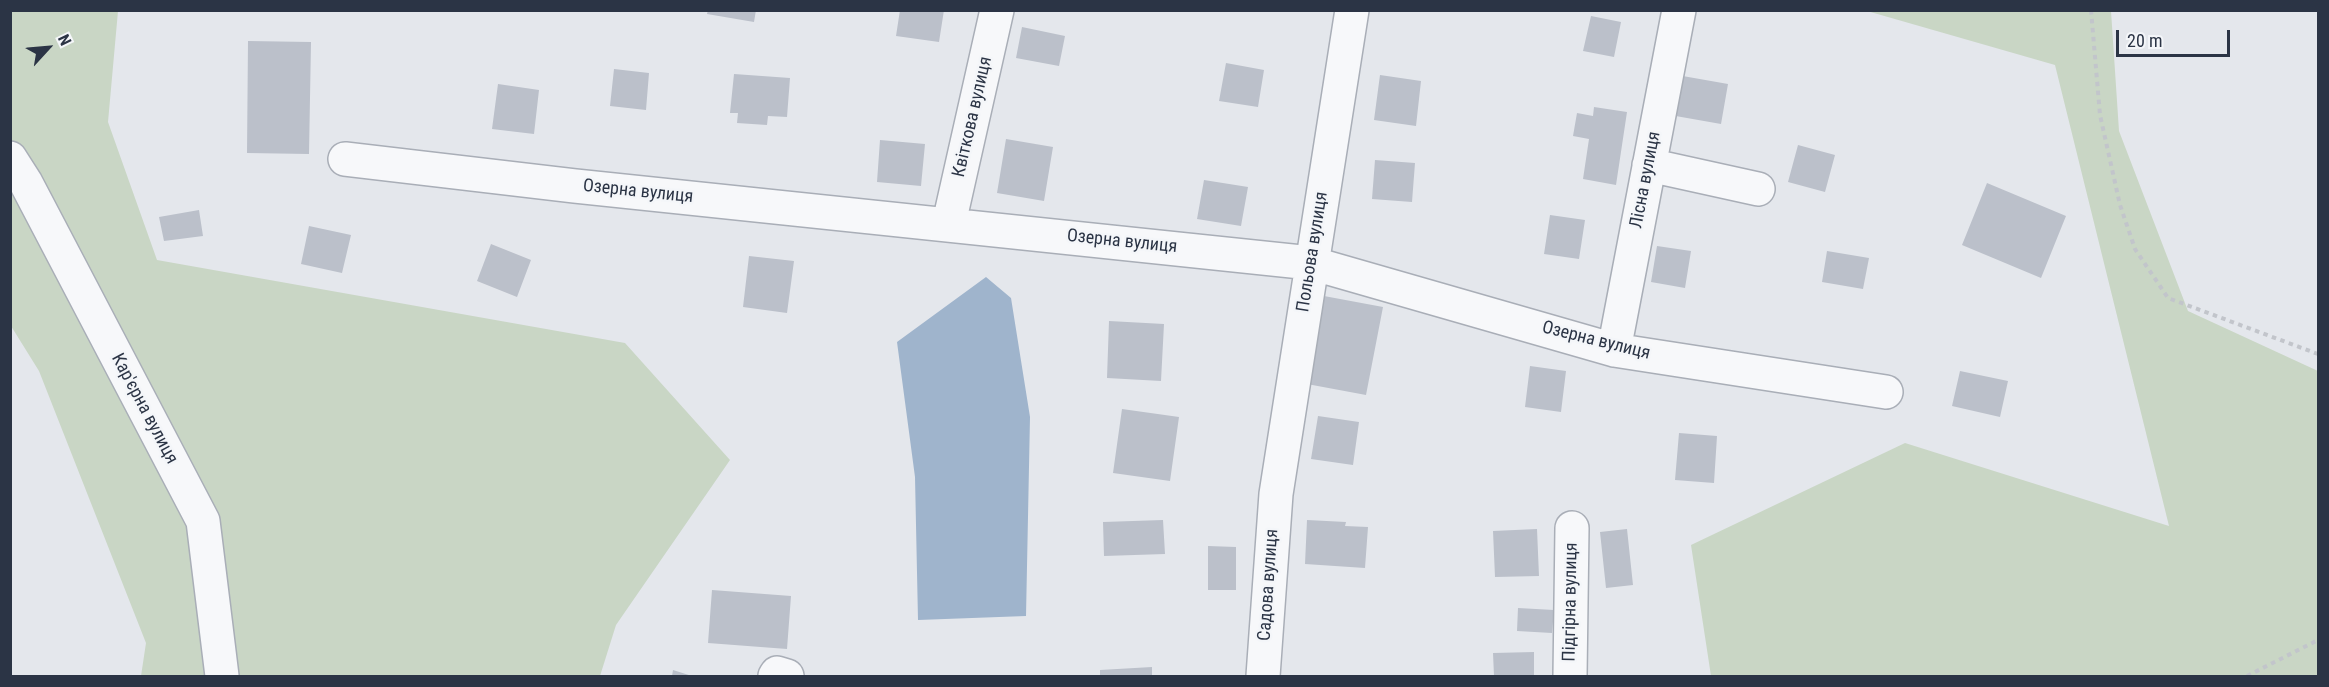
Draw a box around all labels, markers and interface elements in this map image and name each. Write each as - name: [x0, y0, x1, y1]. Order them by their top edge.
- north arrow: [18, 18, 78, 78]
- scale bar: [2119, 18, 2233, 56]
- text: 20 m: [2127, 30, 2162, 51]
- text: N: [54, 31, 75, 48]
- street label: Квіткова вулиця: [949, 55, 997, 179]
- street label: Лісна вулиця: [1626, 130, 1666, 230]
- street label: Озерна вулиця: [582, 175, 694, 209]
- street label: Польова вулиця: [1293, 190, 1333, 314]
- street label: Озерна вулиця: [1066, 225, 1178, 259]
- street label: Озерна вулиця: [1540, 317, 1652, 365]
- street label: Кар'єрна вулиця: [106, 350, 182, 468]
- street label: Садова вулиця: [1254, 528, 1284, 642]
- street label: Підгірна вулиця: [1559, 542, 1583, 662]

